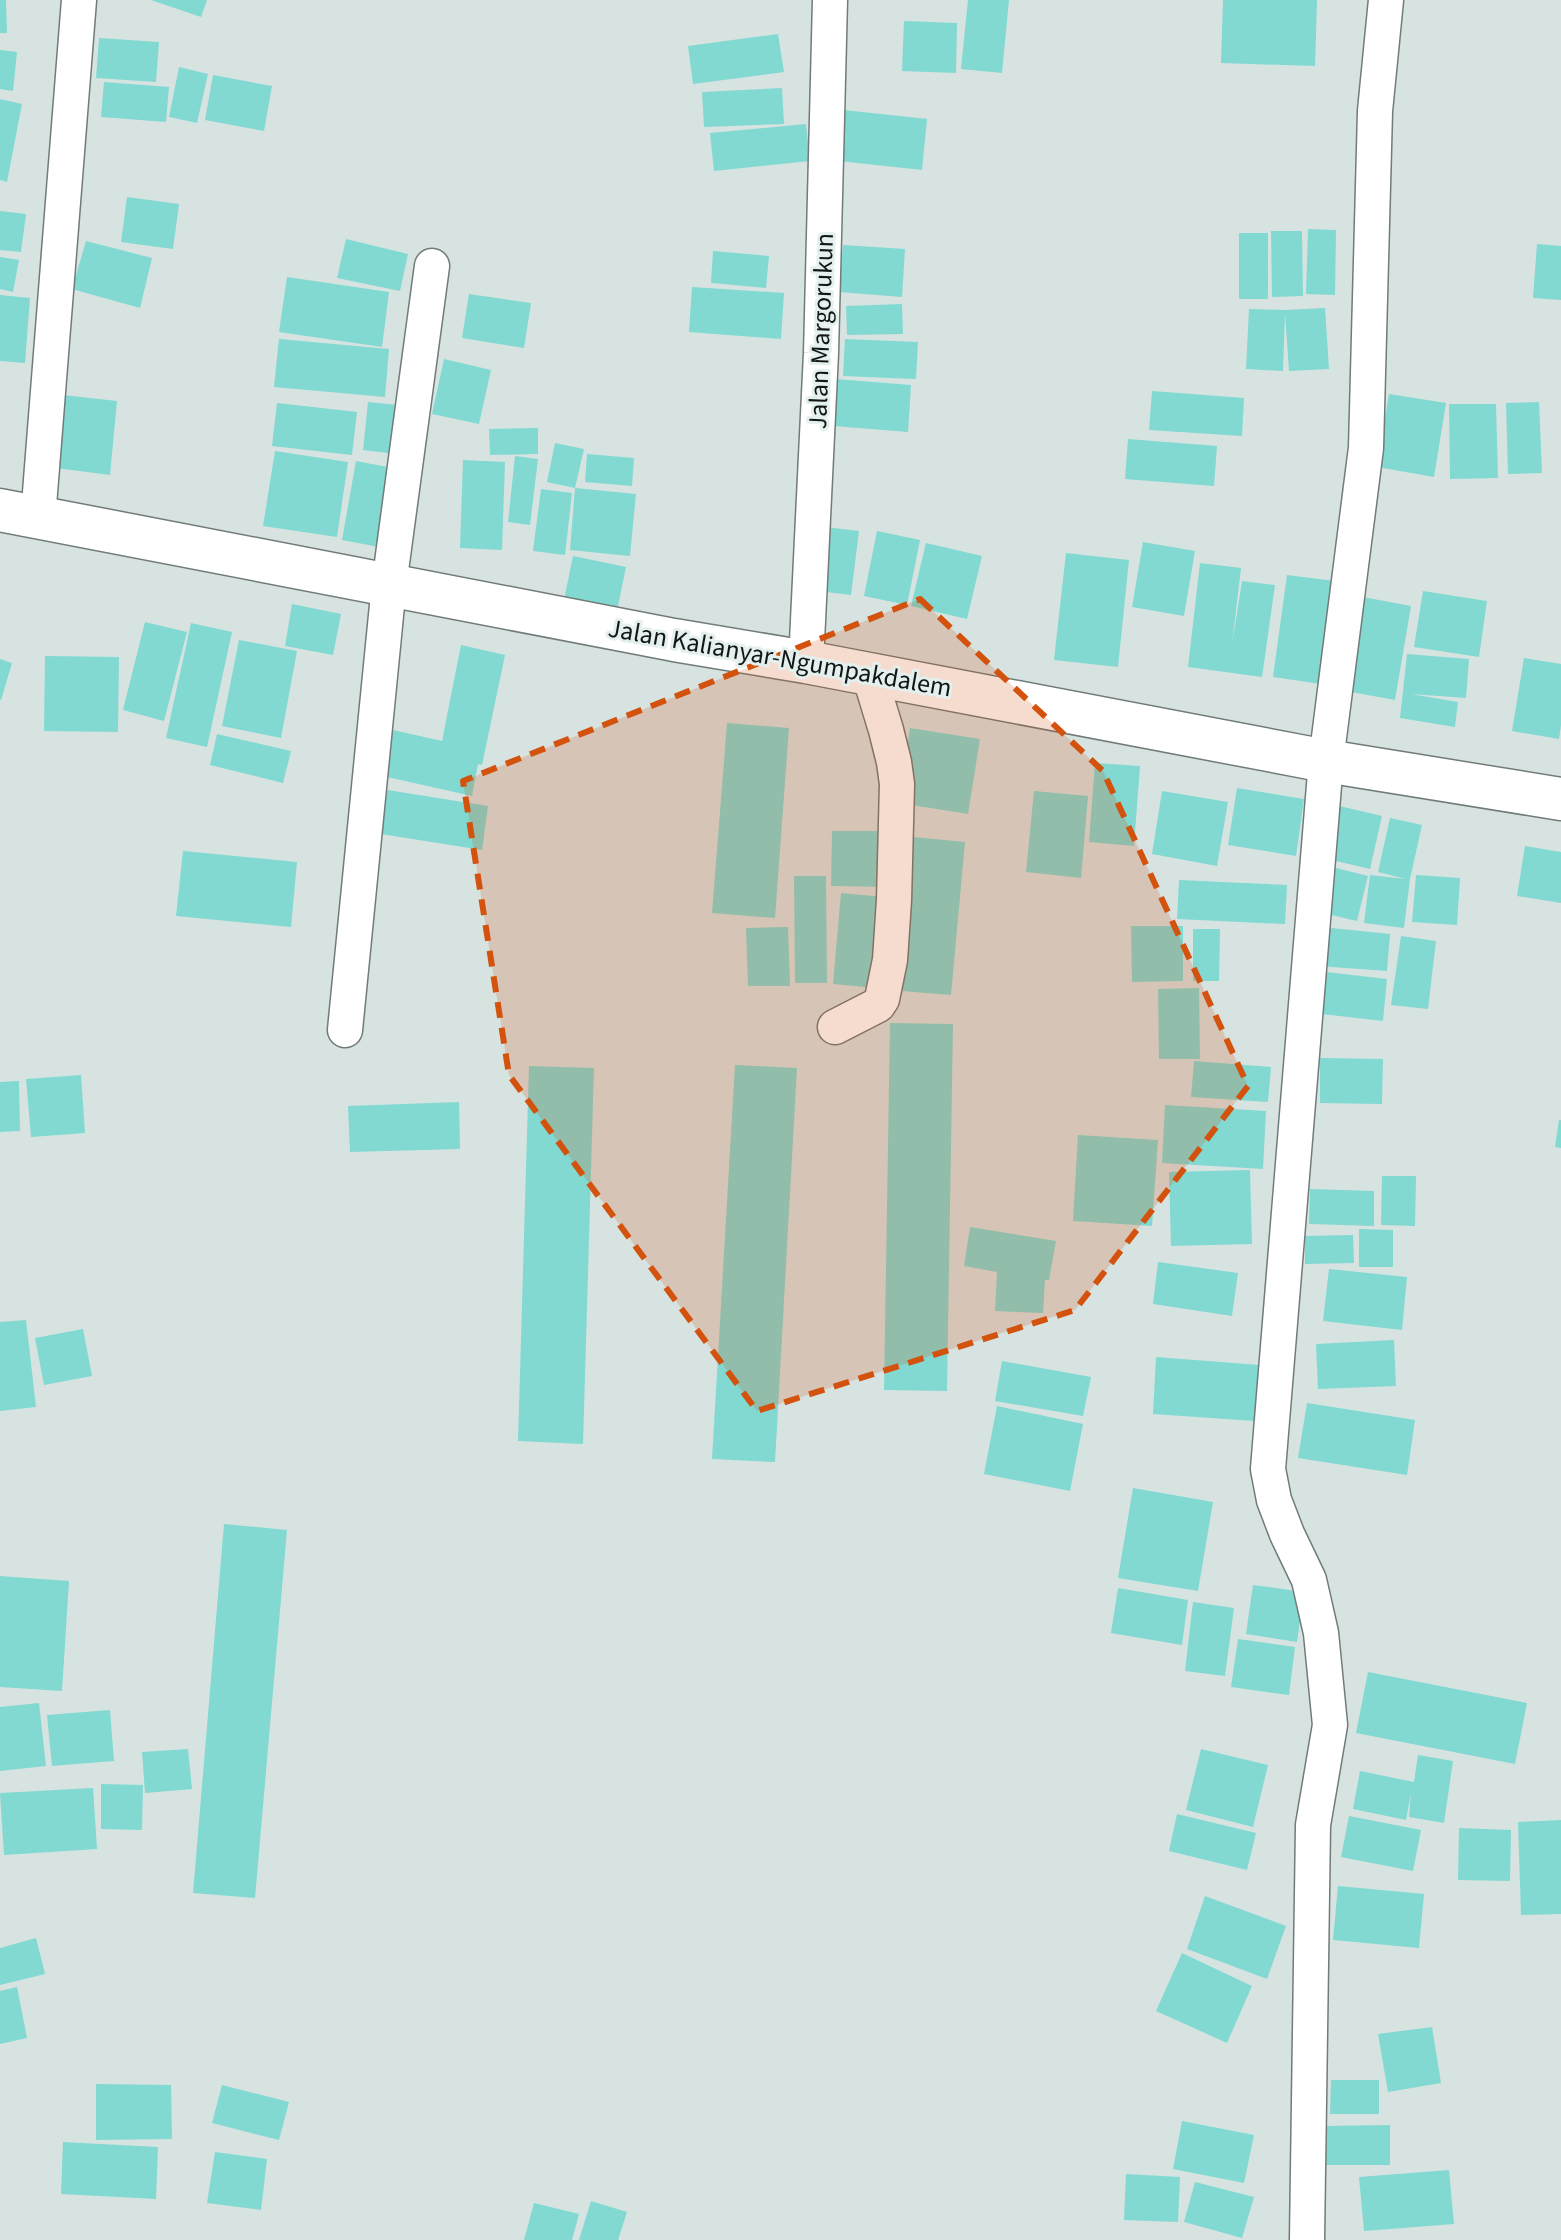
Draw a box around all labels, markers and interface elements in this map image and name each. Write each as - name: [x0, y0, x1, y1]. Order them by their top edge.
- street label: Jalan Margorukun: [799, 232, 843, 430]
- street label: Jalan Kalianyar-Ngumpakdalem: [605, 610, 955, 706]

